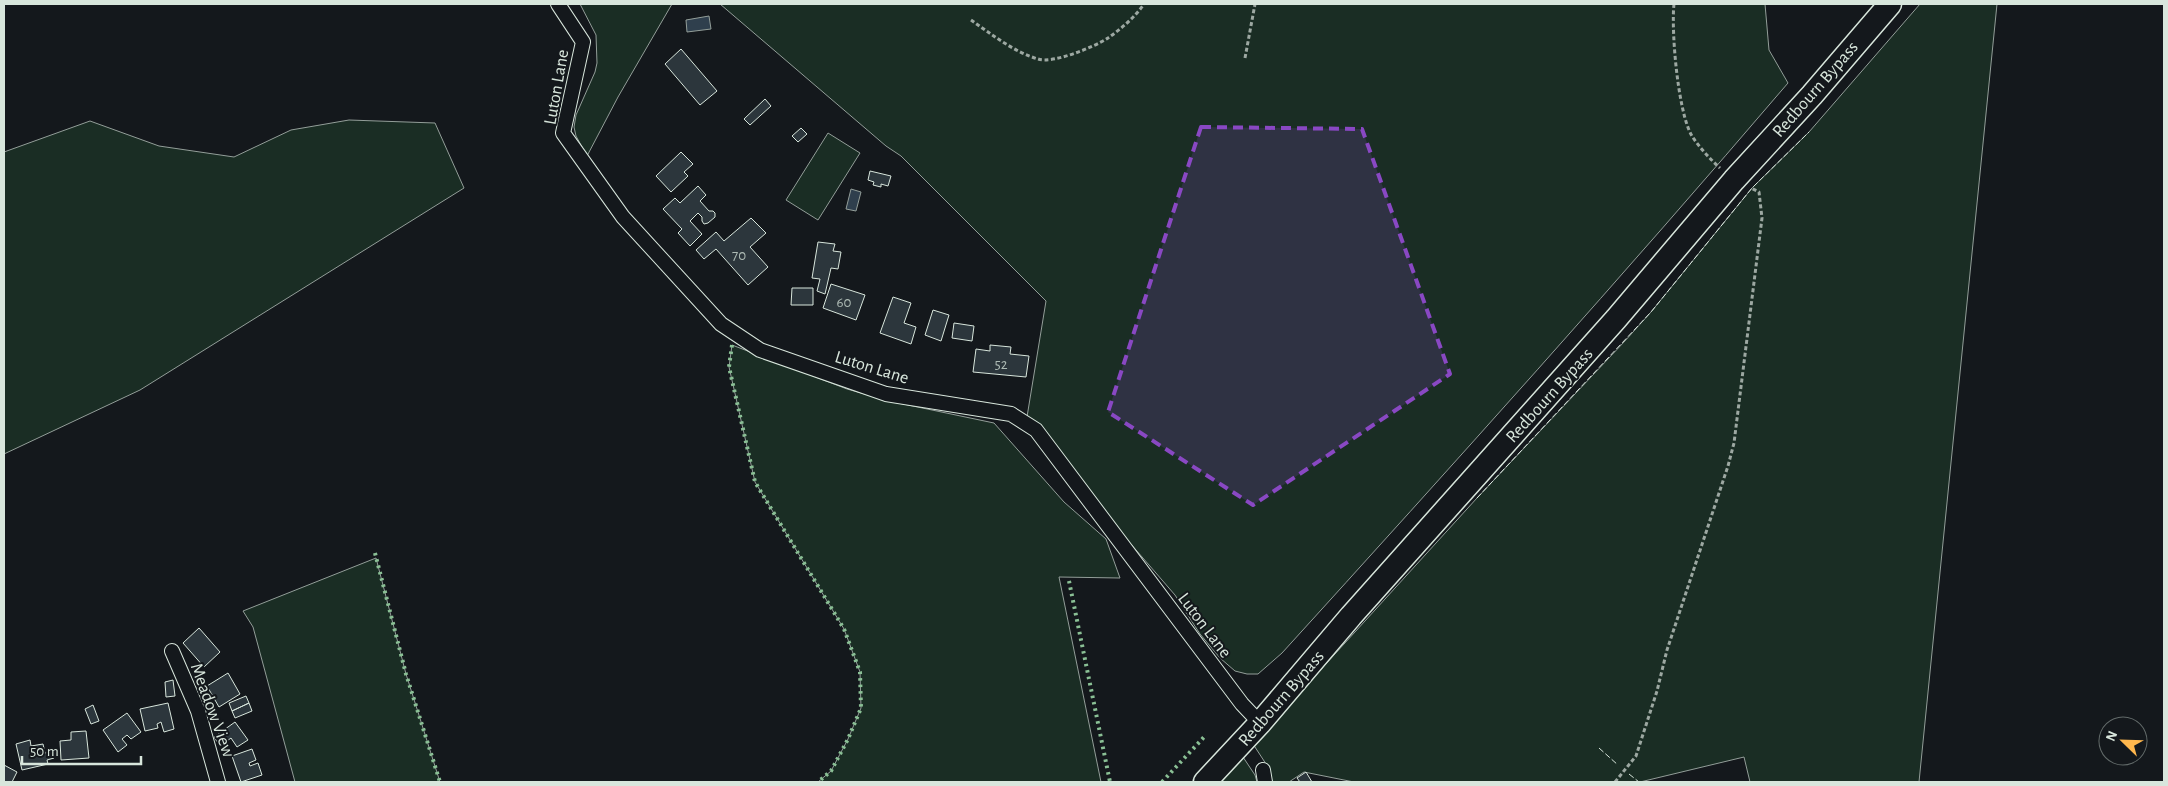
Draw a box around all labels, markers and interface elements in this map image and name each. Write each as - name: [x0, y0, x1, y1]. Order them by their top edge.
- street label: Redbourn Bypass: [1770, 38, 1862, 141]
- street label: Luton Lane: [541, 48, 572, 126]
- house number: 70: [732, 248, 746, 263]
- house number: 60: [837, 295, 852, 310]
- street label: Redbourn Bypass: [1503, 345, 1597, 446]
- street label: Luton Lane: [833, 348, 911, 388]
- house number: 52: [994, 357, 1008, 372]
- street label: Luton Lane: [1174, 590, 1234, 661]
- street label: Redbourn Bypass: [1236, 647, 1328, 750]
- street label: Meadow View: [187, 661, 237, 760]
- north arrow: [2098, 716, 2148, 766]
- text: N: [2104, 729, 2120, 744]
- scale bar: [22, 734, 141, 766]
- text: 50 m: [30, 744, 59, 759]

